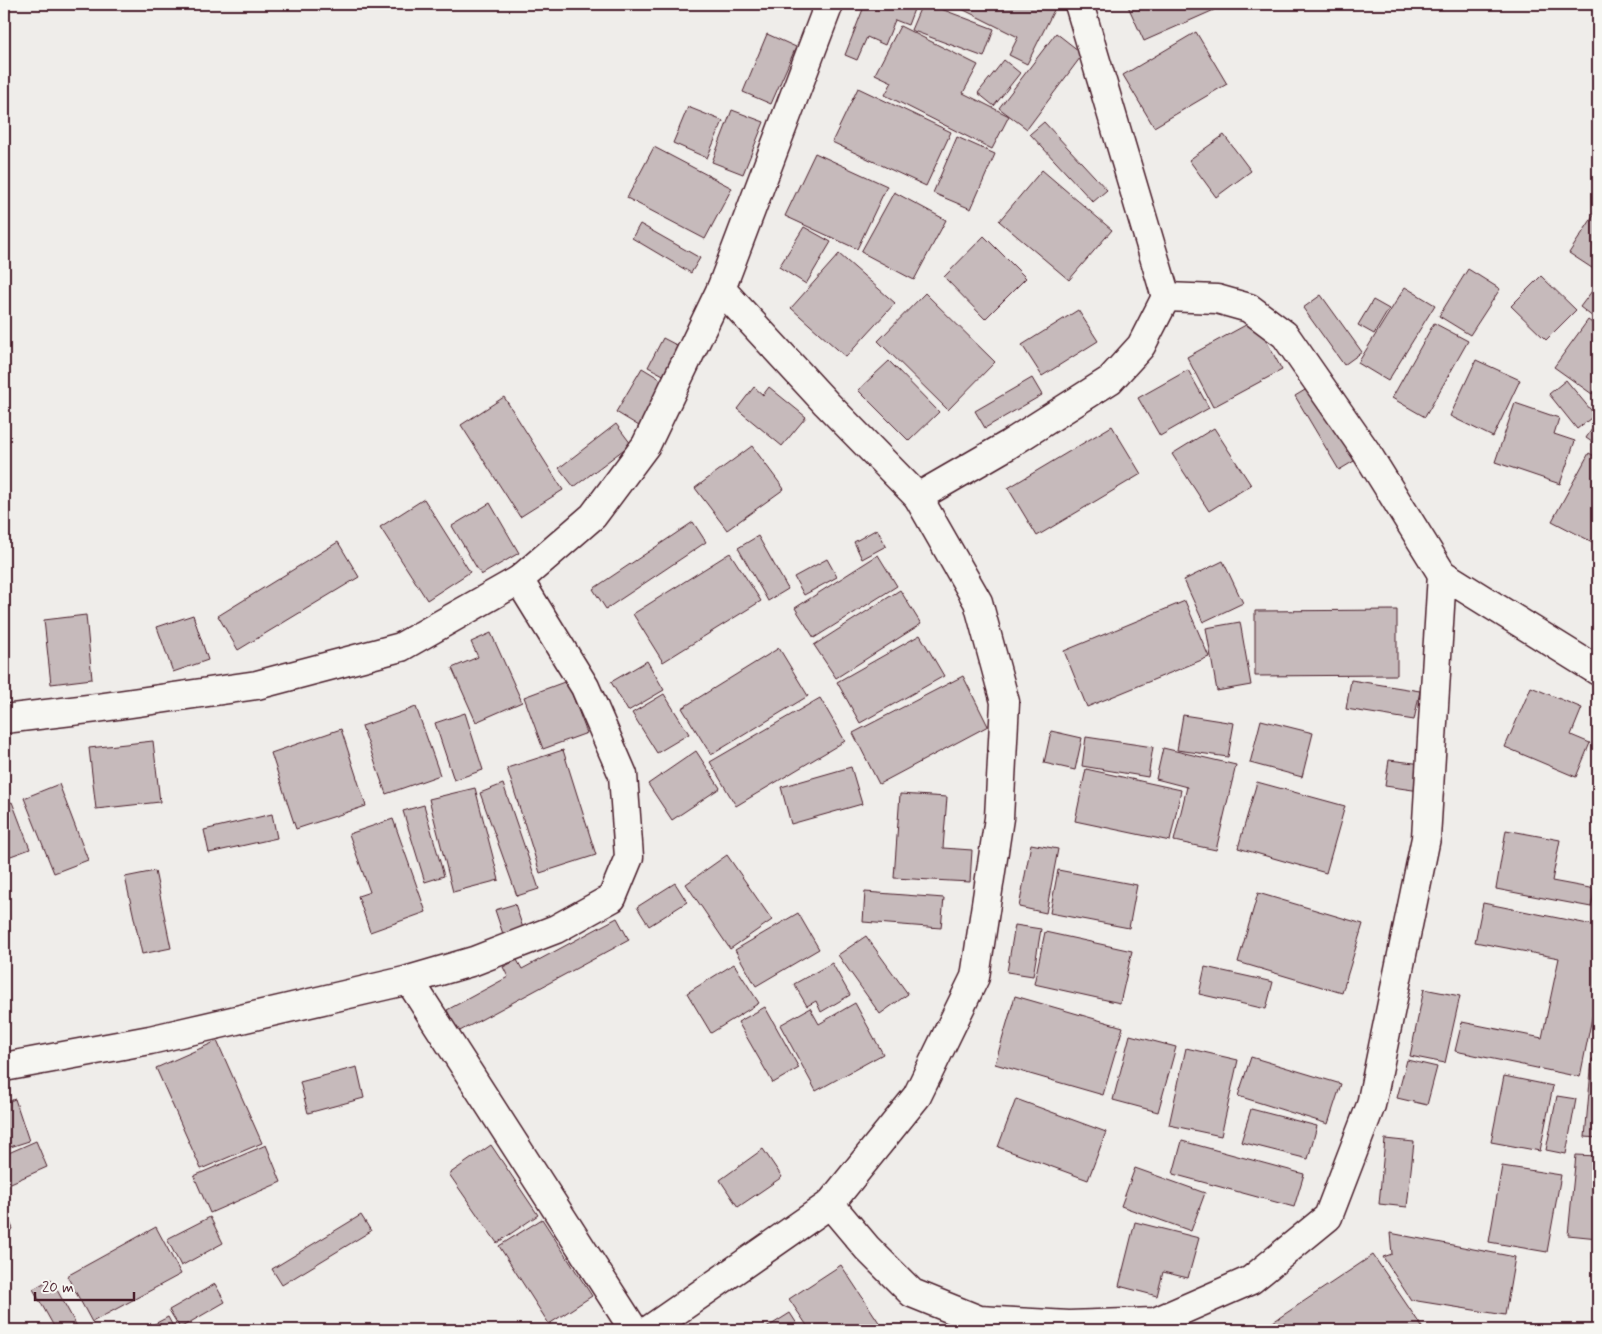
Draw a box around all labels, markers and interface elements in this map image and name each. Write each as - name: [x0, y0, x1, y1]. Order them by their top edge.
- scale bar: [35, 1269, 134, 1301]
- text: 20 m: [42, 1278, 74, 1298]

